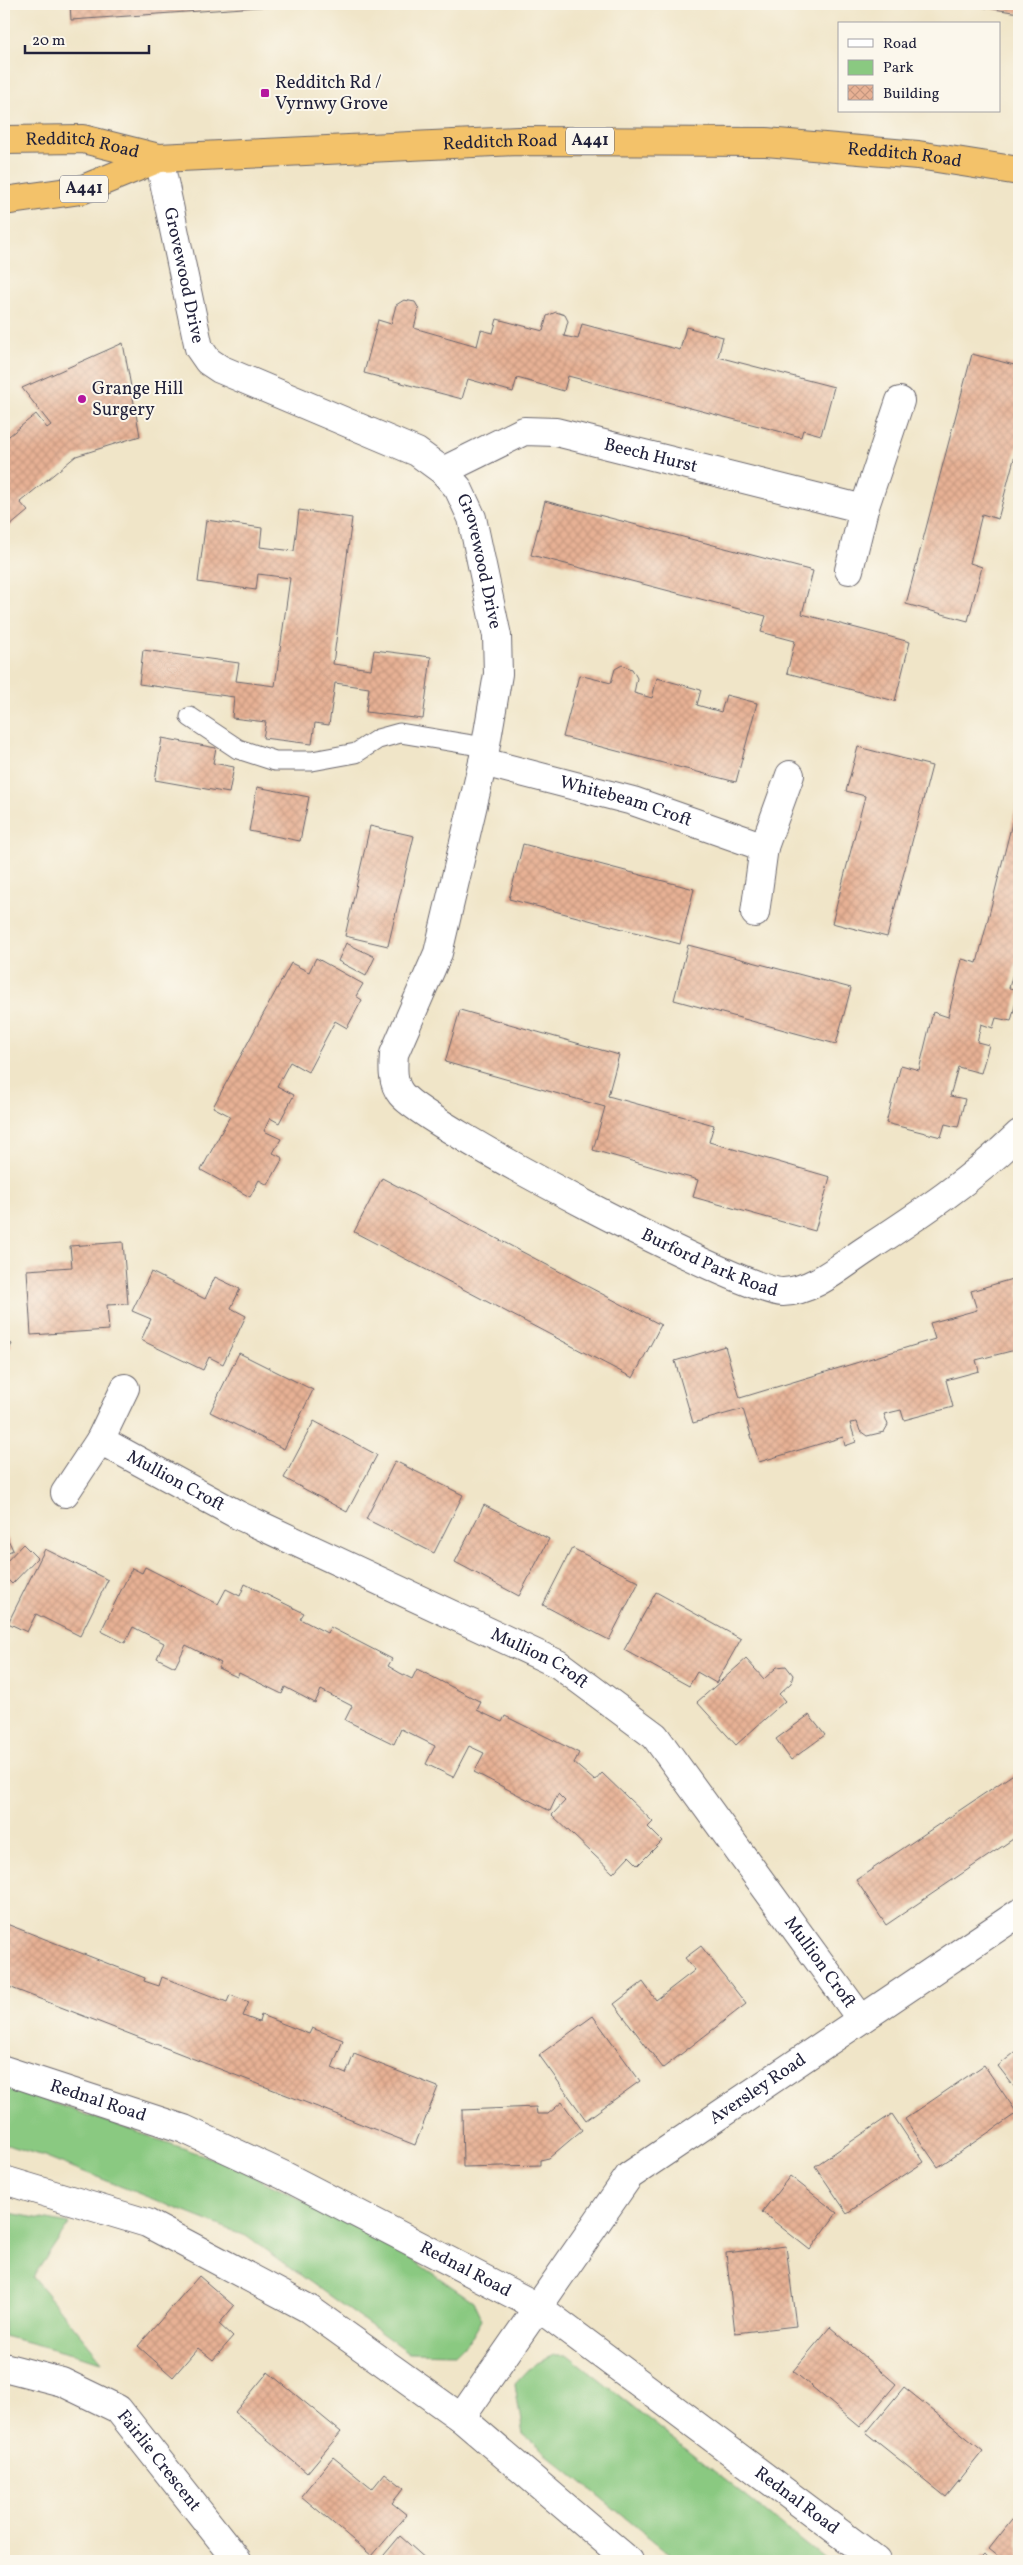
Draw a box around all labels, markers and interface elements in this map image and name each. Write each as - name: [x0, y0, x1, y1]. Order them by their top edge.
- scale bar: [25, 22, 149, 54]
- legend: [838, 22, 1000, 112]
- text: 20 m: [32, 31, 65, 52]
- text: Road: [883, 34, 917, 55]
- text: Park: [883, 58, 914, 79]
- place label: Redditch Rd / Vyrnwy Grove: [275, 71, 388, 117]
- text: Building: [883, 84, 940, 105]
- marker: Redditch Rd / Vyrnwy Grove: [259, 87, 271, 99]
- street label: Redditch Road: [25, 126, 142, 165]
- street label: Redditch Road: [442, 128, 558, 157]
- road number: A441: [566, 128, 614, 154]
- street label: Redditch Road: [846, 137, 964, 174]
- road number: A441: [60, 175, 108, 202]
- street label: Grovewood Drive: [157, 205, 210, 346]
- place label: Grange Hill Surgery: [92, 377, 183, 423]
- marker: Grange Hill Surgery: [76, 393, 88, 405]
- street label: Beech Hurst: [601, 432, 700, 479]
- street label: Grovewood Drive: [450, 490, 508, 631]
- street label: Whitebeam Croft: [557, 770, 695, 833]
- street label: Burford Park Road: [637, 1222, 781, 1304]
- street label: Mullion Croft: [122, 1444, 229, 1518]
- street label: Mullion Croft: [486, 1622, 594, 1695]
- street label: Mullion Croft: [778, 1911, 862, 2014]
- street label: Aversley Road: [704, 2047, 811, 2131]
- street label: Rednal Road: [47, 2073, 149, 2128]
- street label: Rednal Road: [415, 2235, 516, 2304]
- street label: Fairlie Crescent: [111, 2405, 207, 2517]
- street label: Rednal Road: [749, 2461, 844, 2541]

